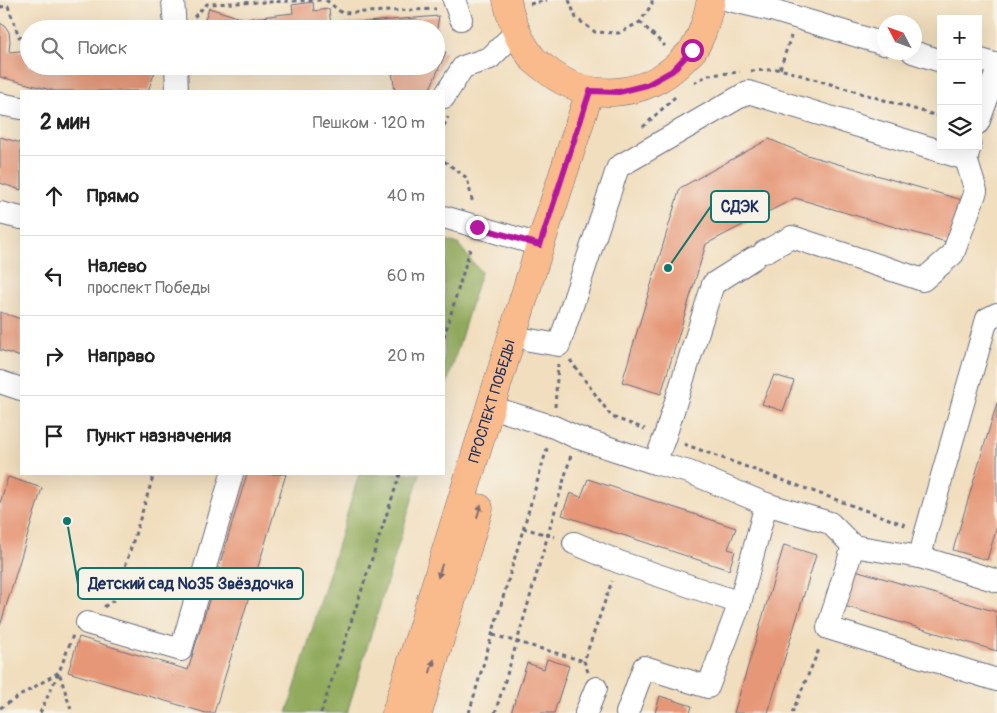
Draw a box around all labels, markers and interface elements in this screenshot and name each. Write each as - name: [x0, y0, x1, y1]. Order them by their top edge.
- north arrow: [877, 15, 922, 60]
- map controls: [937, 15, 982, 150]
- button: +: [937, 15, 982, 60]
- search box: [20, 20, 445, 75]
- icon: search: [38, 34, 66, 62]
- text: Поиск: [78, 36, 128, 60]
- route start: [681, 39, 704, 62]
- button: −: [937, 60, 982, 105]
- button: layers: [937, 105, 982, 150]
- text: 2 мин: [40, 109, 90, 136]
- text: Пешком · 120 m: [313, 113, 425, 133]
- icon: ahead: [40, 182, 68, 210]
- text: Прямо: [87, 184, 139, 208]
- text: 40 m: [387, 186, 425, 206]
- callout: СДЭК: [711, 191, 769, 222]
- text: СДЭК: [721, 197, 759, 217]
- route end: [466, 216, 489, 239]
- text: Налево: [87, 254, 147, 278]
- icon: left: [40, 262, 68, 290]
- text: 60 m: [387, 266, 425, 286]
- text: проспект Победы: [87, 278, 210, 298]
- street label: ПРОСПЕКТ ПОБЕДЫ: [464, 338, 520, 465]
- icon: right: [40, 342, 68, 370]
- text: Направо: [87, 344, 155, 368]
- text: 20 m: [387, 346, 425, 366]
- icon: arrive: [40, 422, 68, 450]
- text: Пункт назначения: [87, 424, 231, 448]
- one-way arrow: [475, 503, 483, 518]
- one-way arrow: [436, 564, 444, 579]
- callout: Детский сад №35 Звёздочка: [78, 568, 303, 599]
- text: Детский сад №35 Звёздочка: [87, 574, 294, 594]
- one-way arrow: [429, 659, 437, 674]

